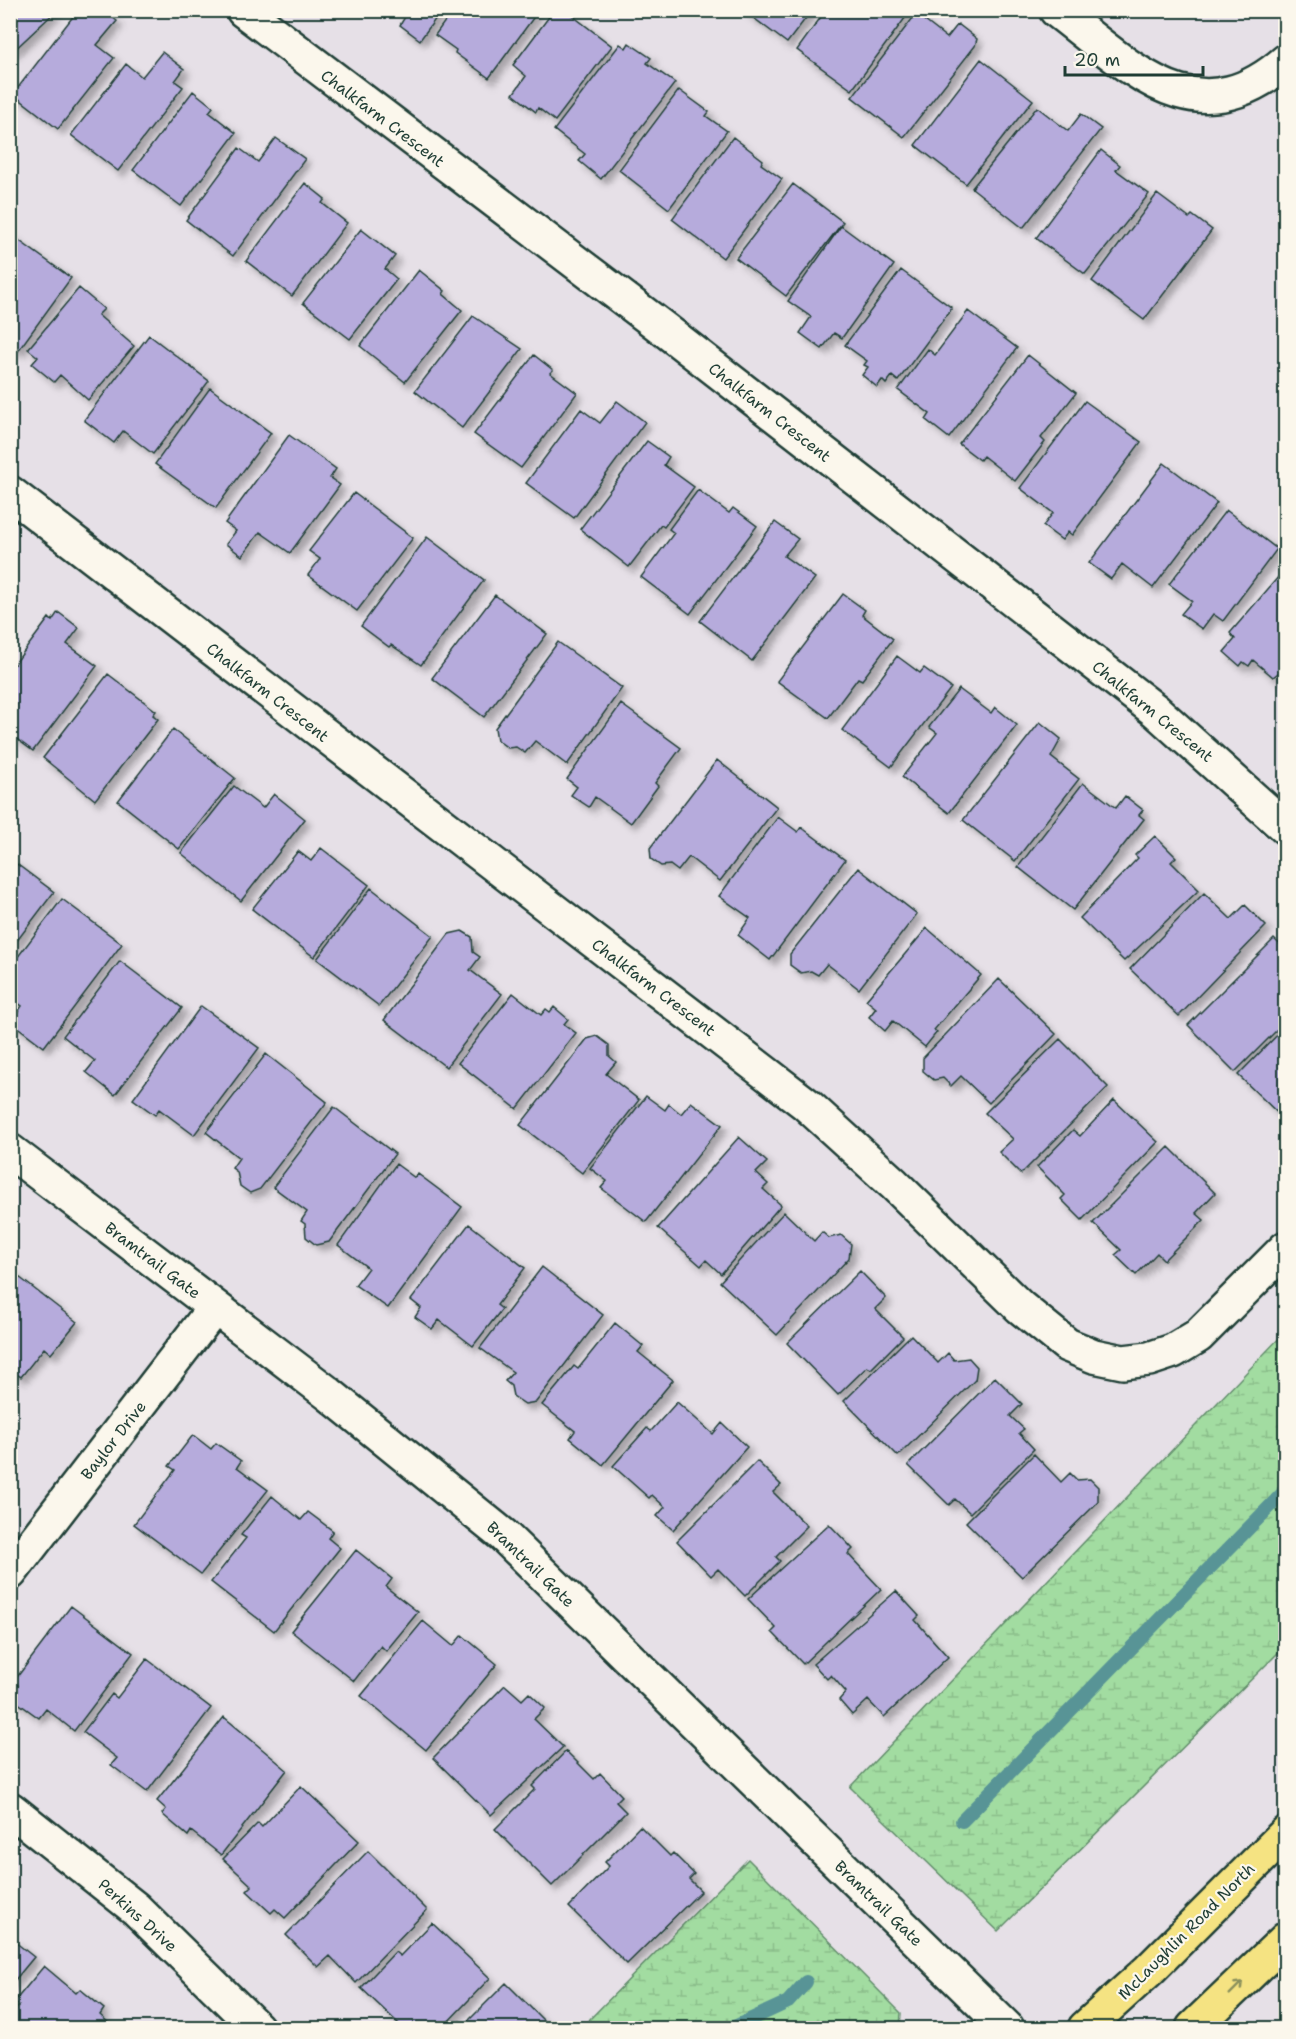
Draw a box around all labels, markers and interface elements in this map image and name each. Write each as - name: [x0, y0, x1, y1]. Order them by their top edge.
- scale bar: [1065, 39, 1203, 77]
- text: 20 m: [1074, 48, 1120, 72]
- street label: Chalkfarm Crescent: [317, 65, 449, 172]
- street label: Chalkfarm Crescent: [704, 358, 835, 467]
- street label: Chalkfarm Crescent: [202, 638, 333, 747]
- street label: Chalkfarm Crescent: [1088, 656, 1218, 767]
- street label: Chalkfarm Crescent: [588, 934, 720, 1041]
- street label: Bramtrail Gate: [101, 1217, 205, 1303]
- street label: Baylor Drive: [76, 1397, 151, 1484]
- street label: Bramtrail Gate: [482, 1517, 579, 1612]
- street label: Bramtrail Gate: [830, 1856, 927, 1951]
- street label: McLaughlin Road North: [1113, 1858, 1259, 2004]
- street label: Perkins Drive: [94, 1874, 182, 1957]
- one-way arrow: [1228, 1981, 1243, 1995]

